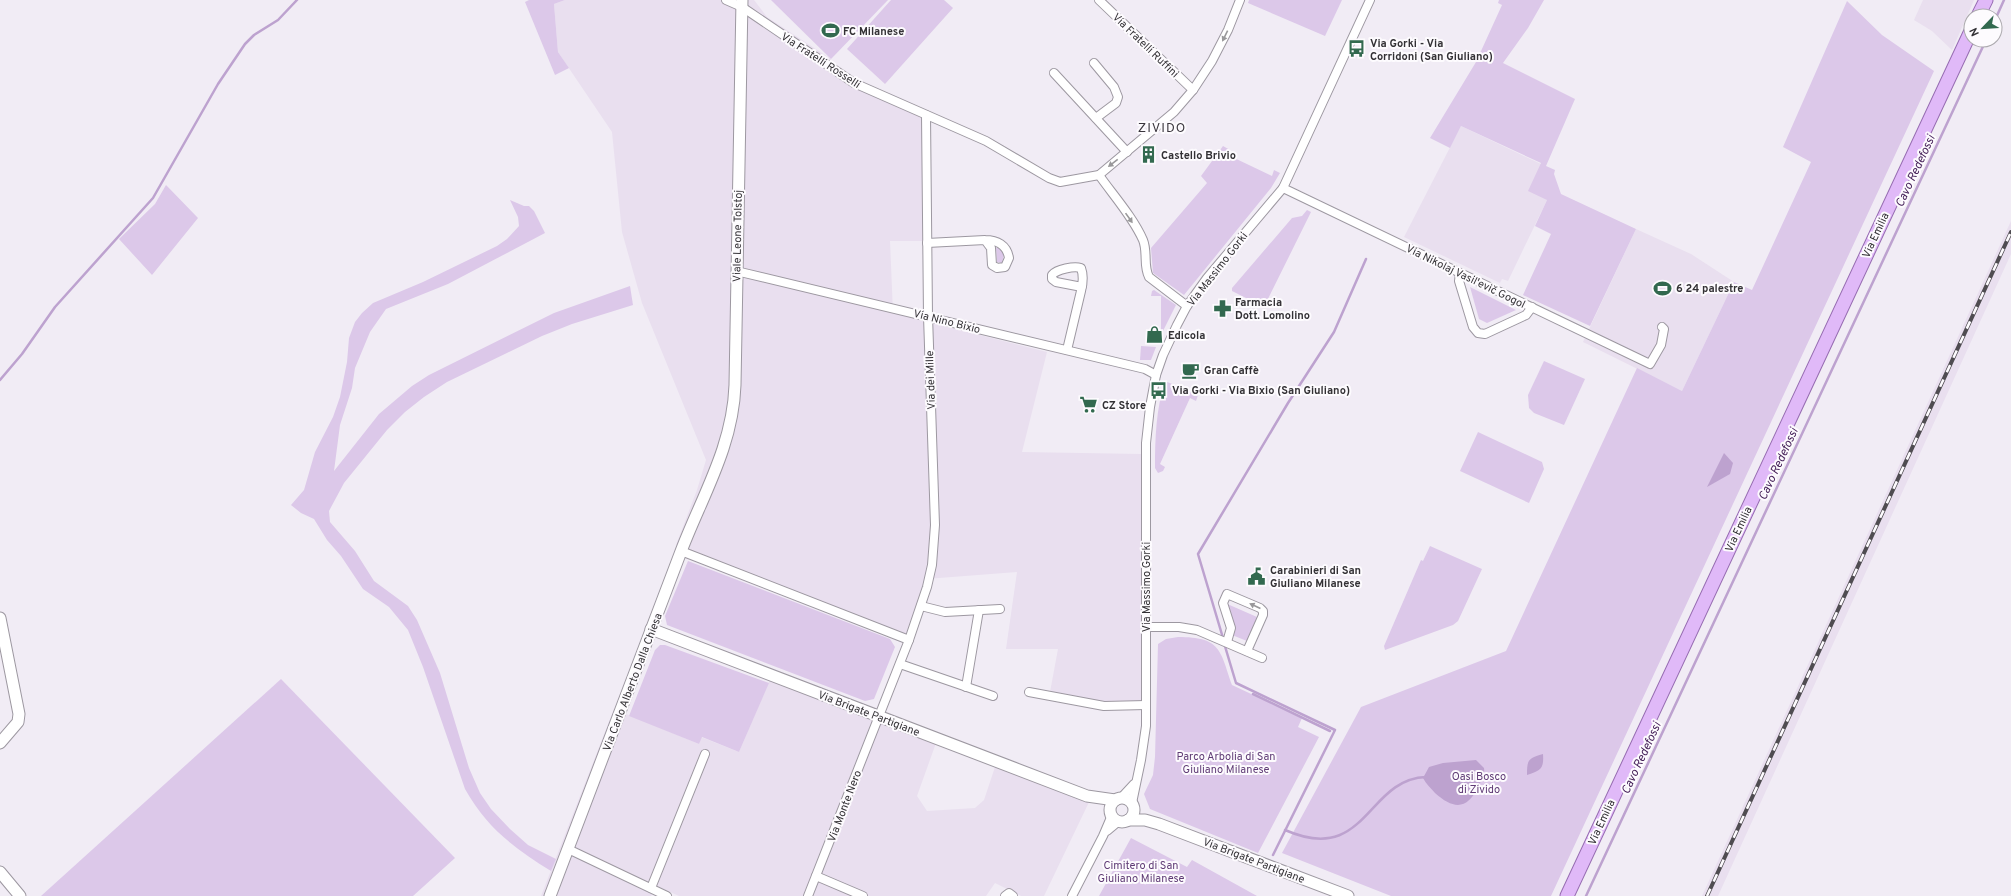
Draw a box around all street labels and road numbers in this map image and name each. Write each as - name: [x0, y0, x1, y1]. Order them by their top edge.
- street label: Via Fratelli Ruffini: [1109, 10, 1181, 81]
- street label: Via Fratelli Rosselli: [778, 30, 863, 92]
- street label: Viale Leone Tolstoj: [730, 190, 746, 282]
- street label: Via Emilia: [1859, 210, 1893, 260]
- street label: Via Massimo Gorki: [1184, 230, 1251, 310]
- street label: Via Nikolaj Vasil'evič Gogol: [1404, 242, 1528, 312]
- street label: Via Nino Bixio: [912, 307, 982, 337]
- street label: Via dei Mille: [923, 350, 939, 410]
- street label: Via Emilia: [1722, 504, 1756, 554]
- street label: Via Massimo Gorki: [1140, 542, 1154, 632]
- street label: Via Carlo Alberto Dalla Chiesa: [600, 611, 666, 753]
- street label: Via Brigate Partigiane: [816, 688, 922, 740]
- street label: Via Monte Nero: [825, 768, 865, 844]
- street label: Via Emilia: [1585, 797, 1619, 847]
- street label: Via Brigate Partigiane: [1201, 835, 1307, 887]

